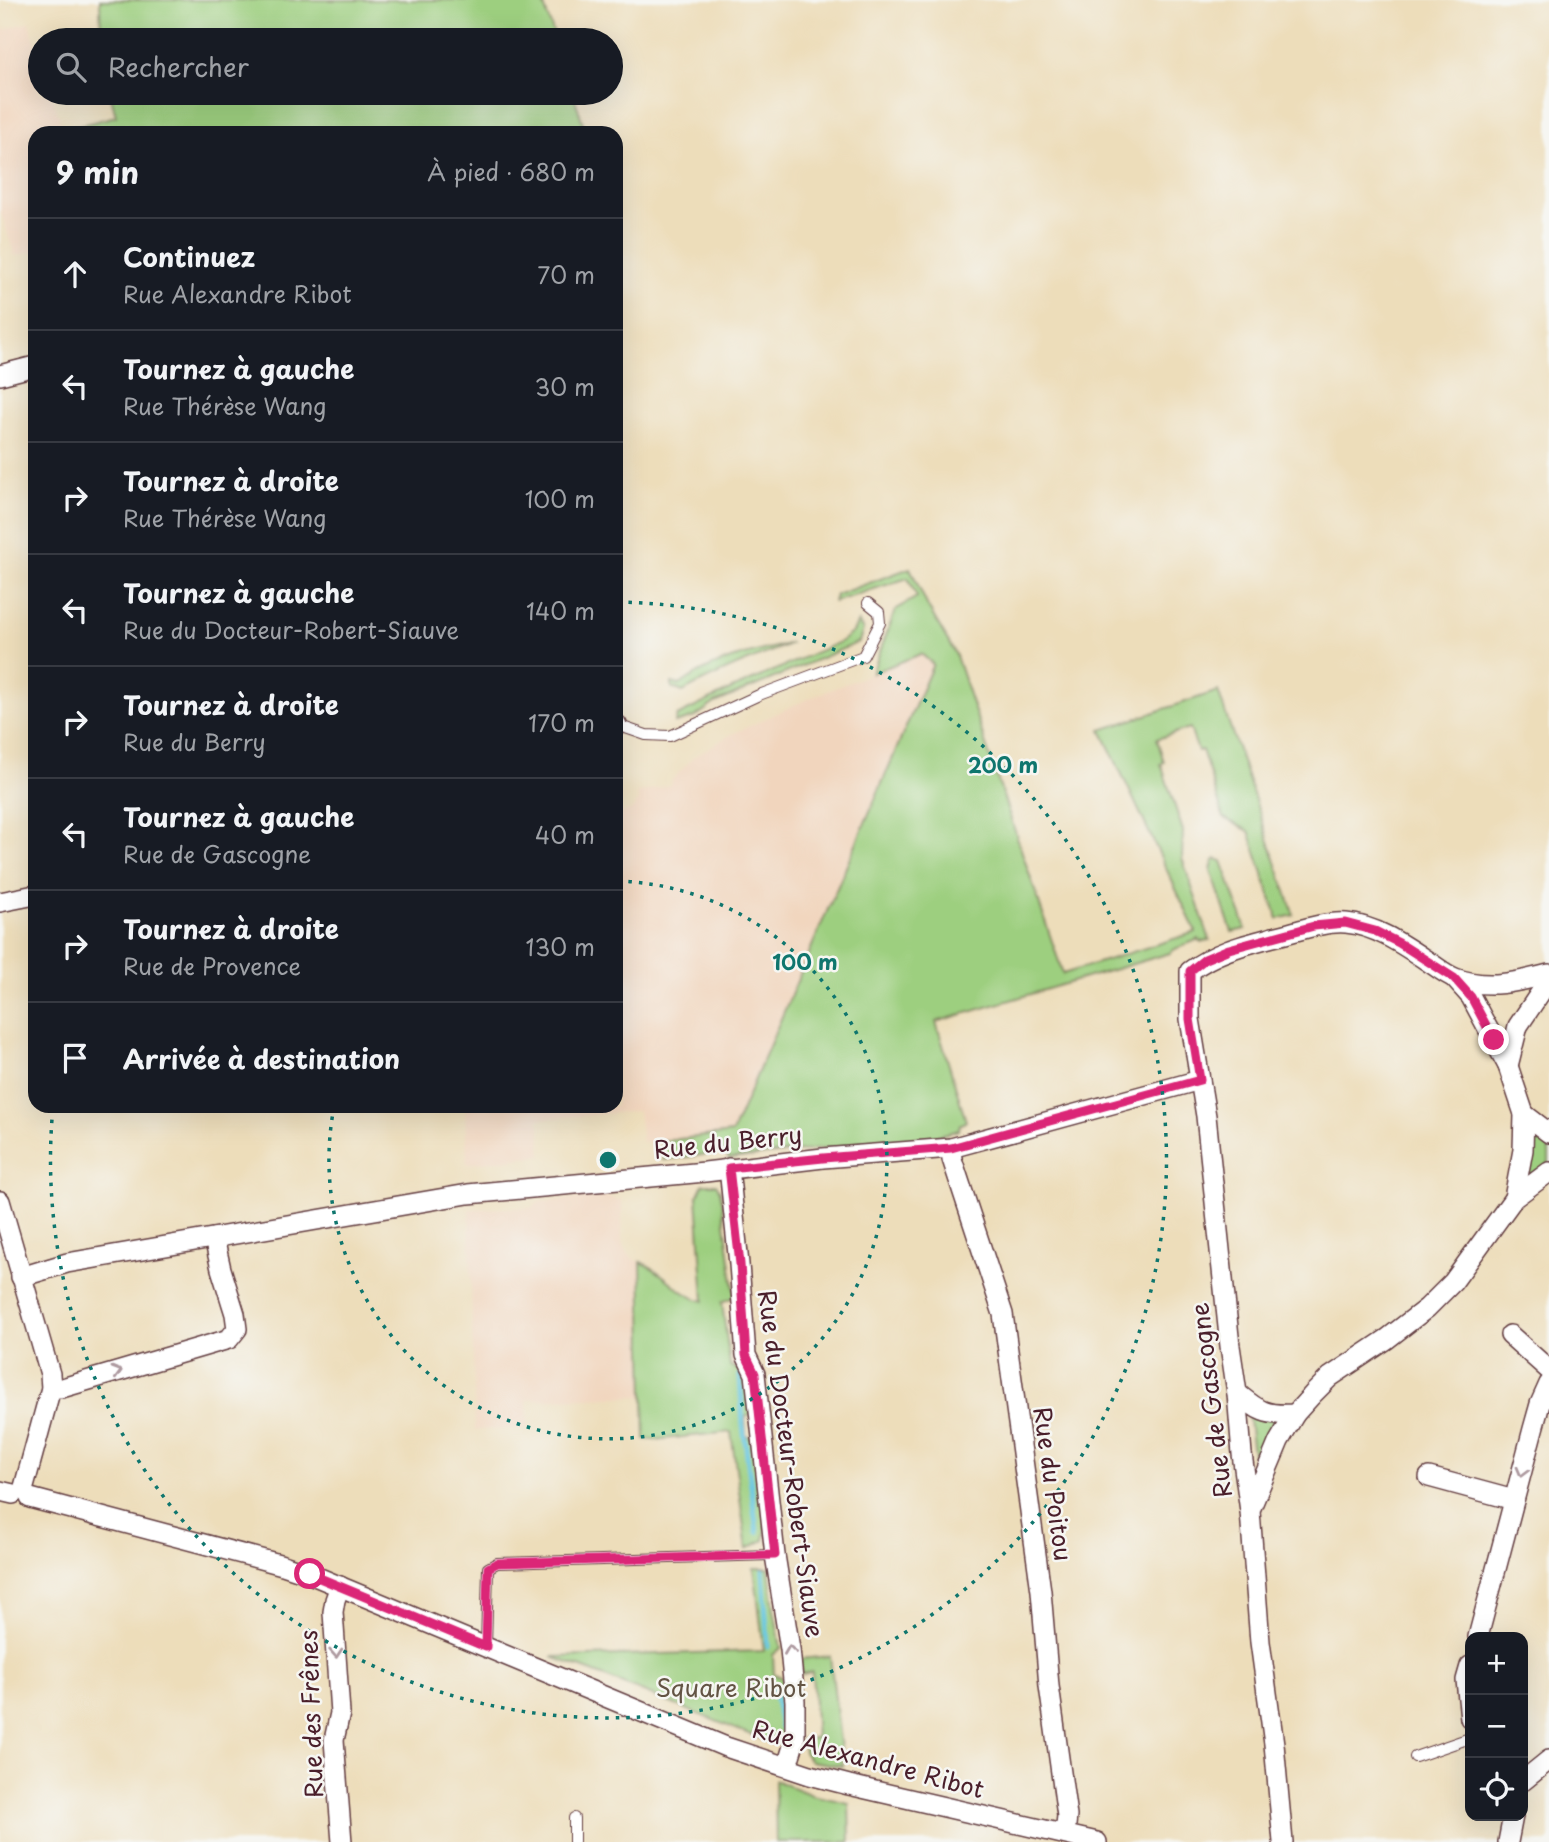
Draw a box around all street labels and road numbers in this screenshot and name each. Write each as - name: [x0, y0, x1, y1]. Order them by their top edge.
- street label: Rue du Berry: [652, 1115, 804, 1167]
- street label: Rue du Docteur-Robert-Siauve: [750, 1288, 834, 1640]
- street label: Rue de Gascogne: [1180, 1301, 1240, 1500]
- street label: Rue du Poitou: [1025, 1404, 1083, 1563]
- street label: Rue des Frênes: [289, 1629, 331, 1799]
- street label: Rue Alexandre Ribot: [749, 1710, 989, 1806]

